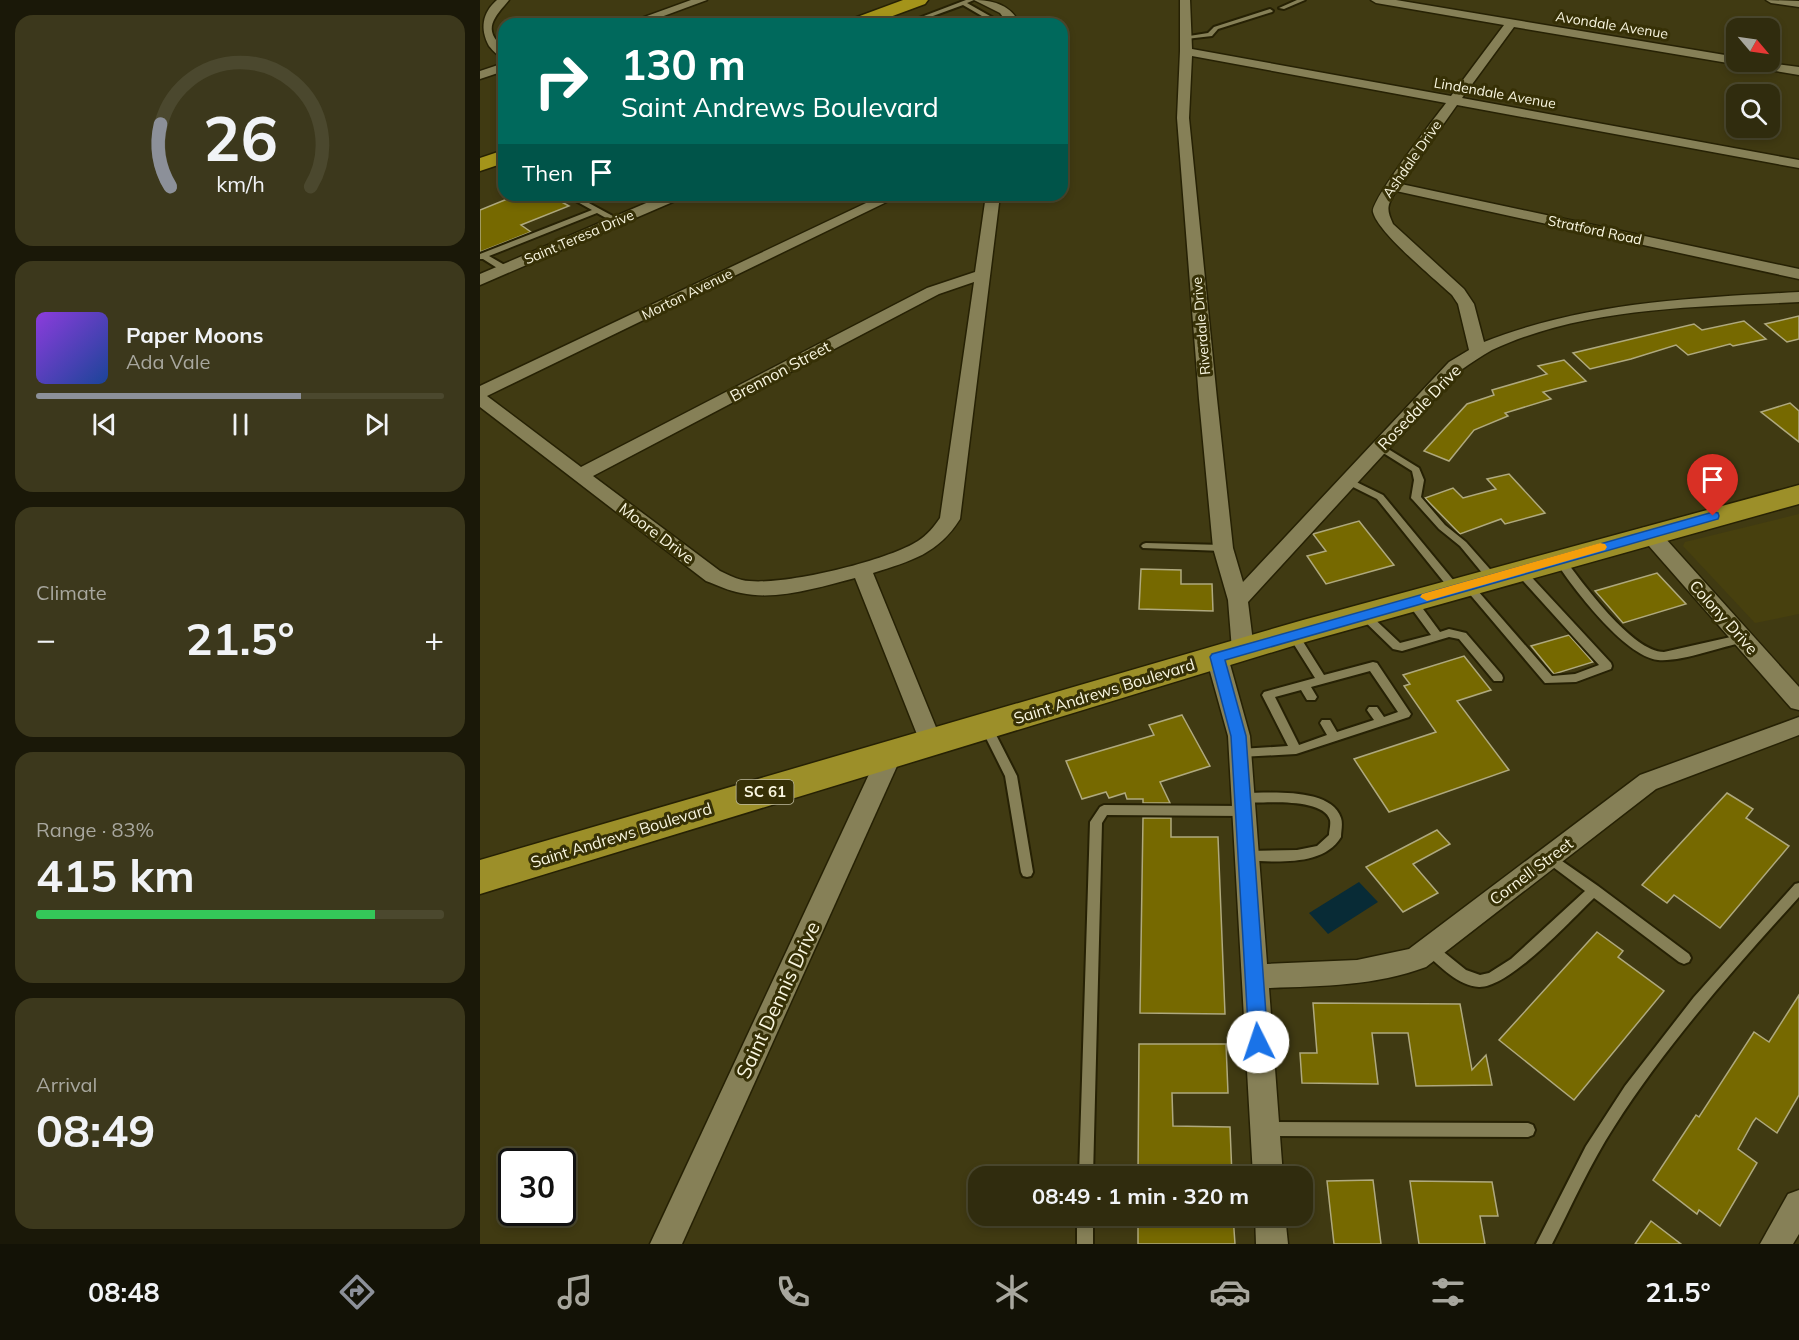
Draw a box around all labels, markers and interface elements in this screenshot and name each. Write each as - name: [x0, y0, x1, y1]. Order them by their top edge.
- street label: Avondale Avenue: [1554, 7, 1670, 43]
- north arrow: [1726, 18, 1780, 72]
- map controls: [1726, 18, 1780, 138]
- text: 130 m: [621, 38, 746, 91]
- icon: right: [522, 42, 600, 120]
- street label: Lindendale Avenue: [1433, 73, 1557, 113]
- button: search: [1726, 84, 1780, 138]
- text: Saint Andrews Boulevard: [621, 90, 939, 124]
- text: 26: [203, 99, 277, 178]
- street label: Ashdale Drive: [1379, 117, 1445, 201]
- icon: arrive: [585, 156, 618, 189]
- text: Then: [522, 159, 573, 187]
- text: km/h: [216, 171, 264, 198]
- street label: Saint Teresa Drive: [521, 206, 637, 268]
- street label: Stratford Road: [1546, 211, 1644, 249]
- street label: Morton Avenue: [639, 264, 735, 324]
- street label: Riverdale Drive: [1188, 276, 1214, 376]
- text: Paper Moons: [126, 321, 264, 349]
- street label: Brennon Street: [726, 336, 834, 406]
- text: Ada Vale: [126, 349, 210, 374]
- street label: Rosedale Drive: [1373, 360, 1465, 454]
- icon: previous: [88, 408, 121, 441]
- icon: pause: [224, 408, 257, 441]
- icon: next: [360, 408, 393, 441]
- pin: [1687, 454, 1738, 516]
- icon: arrive: [1696, 463, 1729, 496]
- street label: Moore Drive: [615, 498, 699, 568]
- street label: Colony Drive: [1685, 576, 1763, 658]
- text: Climate: [36, 580, 107, 605]
- text: 21.5°: [185, 610, 295, 666]
- text: −: [36, 618, 56, 659]
- text: +: [424, 618, 444, 659]
- street label: Saint Andrews Boulevard: [1011, 654, 1197, 728]
- road number: SC 61: [736, 780, 794, 804]
- street label: Saint Andrews Boulevard: [528, 798, 714, 872]
- text: Range · 83%: [36, 817, 154, 842]
- street label: Cornell Street: [1485, 833, 1577, 909]
- text: 415 km: [36, 847, 195, 903]
- street label: Saint Dennis Drive: [730, 917, 825, 1082]
- position arrow: [1226, 1010, 1290, 1074]
- text: Arrival: [36, 1072, 97, 1097]
- text: 08:49: [36, 1102, 155, 1158]
- speed limit sign: 30: [498, 1148, 576, 1226]
- text: 08:49 · 1 min · 320 m: [1032, 1182, 1249, 1210]
- icon: directions: [336, 1271, 378, 1313]
- icon: music: [554, 1271, 596, 1313]
- icon: phone: [772, 1271, 814, 1313]
- icon: climate: [991, 1271, 1033, 1313]
- icon: car: [1209, 1271, 1251, 1313]
- icon: filters: [1427, 1271, 1469, 1313]
- text: 08:48: [88, 1275, 160, 1309]
- text: 21.5°: [1645, 1275, 1711, 1309]

